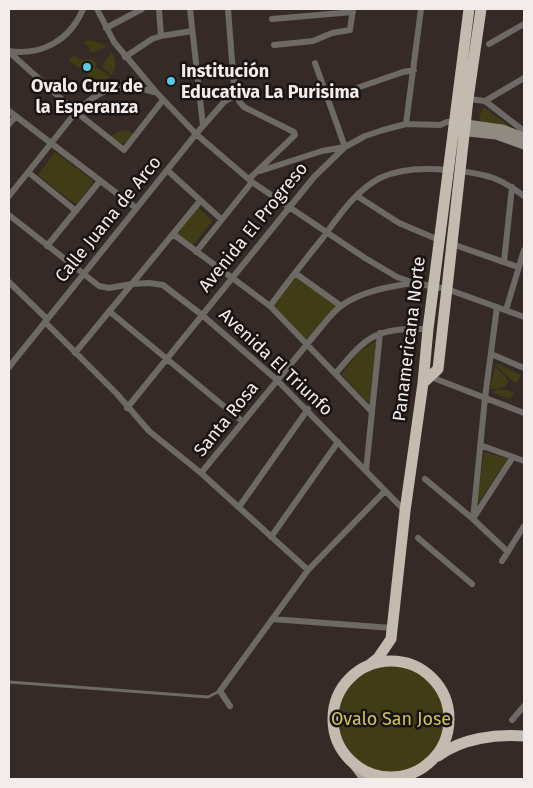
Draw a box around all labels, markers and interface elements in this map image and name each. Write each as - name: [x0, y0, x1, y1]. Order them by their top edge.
- place label: Institución Educativa La Purisima: [181, 60, 360, 103]
- marker: Ovalo Cruz de la Esperanza: [81, 61, 93, 73]
- place label: Ovalo Cruz de la Esperanza: [31, 75, 143, 118]
- marker: Institución Educativa La Purisima: [165, 75, 177, 87]
- street label: Calle Juana de Arco: [50, 151, 166, 287]
- street label: Avenida El Progreso: [194, 158, 312, 296]
- street label: Panamericana Norte: [388, 255, 430, 423]
- street label: Avenida El Triunfo: [215, 304, 337, 420]
- street label: Santa Rosa: [189, 377, 263, 461]
- park label: Ovalo San Jose: [331, 708, 451, 730]

